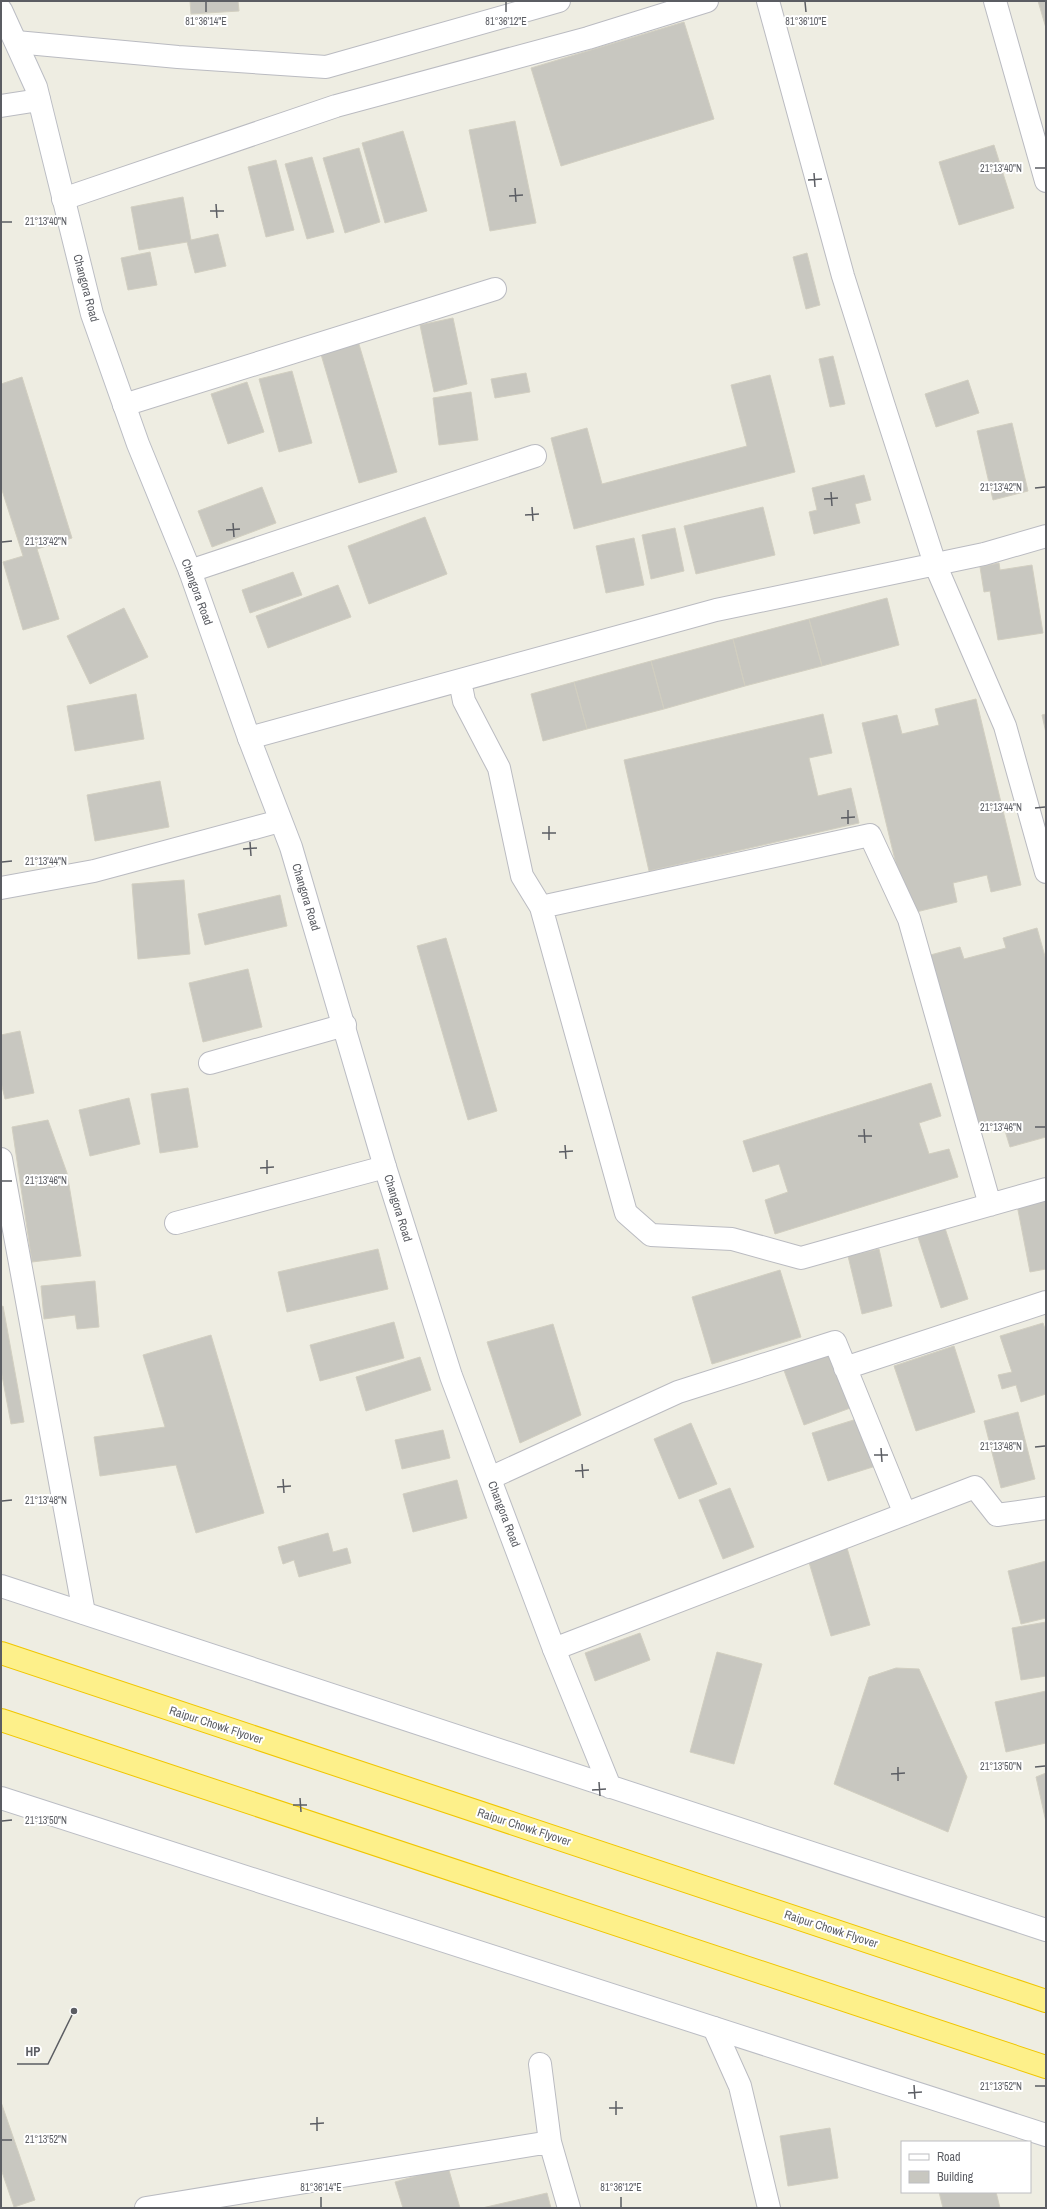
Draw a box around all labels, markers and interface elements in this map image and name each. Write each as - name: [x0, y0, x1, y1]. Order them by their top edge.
- text: 81°36'14"E: [185, 15, 227, 28]
- text: 81°36'12"E: [485, 15, 527, 28]
- text: 81°36'10"E: [785, 15, 827, 28]
- text: 21°13'40"N: [980, 162, 1022, 175]
- text: 21°13'40"N: [25, 215, 67, 228]
- street label: Changora Road: [69, 252, 103, 324]
- text: 21°13'42"N: [980, 481, 1022, 494]
- text: 21°13'42"N: [25, 535, 67, 548]
- street label: Changora Road: [178, 557, 216, 627]
- text: 21°13'44"N: [980, 801, 1022, 814]
- text: 21°13'44"N: [25, 855, 67, 868]
- street label: Changora Road: [288, 861, 324, 933]
- text: 21°13'46"N: [980, 1121, 1022, 1134]
- street label: Changora Road: [380, 1172, 416, 1244]
- text: 21°13'46"N: [25, 1174, 67, 1187]
- text: 21°13'48"N: [980, 1440, 1022, 1453]
- street label: Changora Road: [484, 1479, 524, 1549]
- text: 21°13'48"N: [25, 1494, 67, 1507]
- street label: Raipur Chowk Flyover: [167, 1702, 265, 1748]
- text: 21°13'50"N: [980, 1760, 1022, 1773]
- street label: Raipur Chowk Flyover: [475, 1804, 573, 1850]
- text: 21°13'50"N: [25, 1814, 67, 1827]
- street label: Raipur Chowk Flyover: [782, 1906, 880, 1952]
- callout: HP: [17, 2039, 48, 2064]
- text: HP: [26, 2043, 40, 2060]
- text: 21°13'52"N: [980, 2080, 1022, 2093]
- text: 21°13'52"N: [25, 2133, 67, 2146]
- legend: [901, 2141, 1031, 2193]
- text: Road: [937, 2149, 961, 2165]
- text: Building: [937, 2169, 974, 2185]
- text: 81°36'14"E: [300, 2181, 342, 2194]
- text: 81°36'12"E: [600, 2181, 642, 2194]

